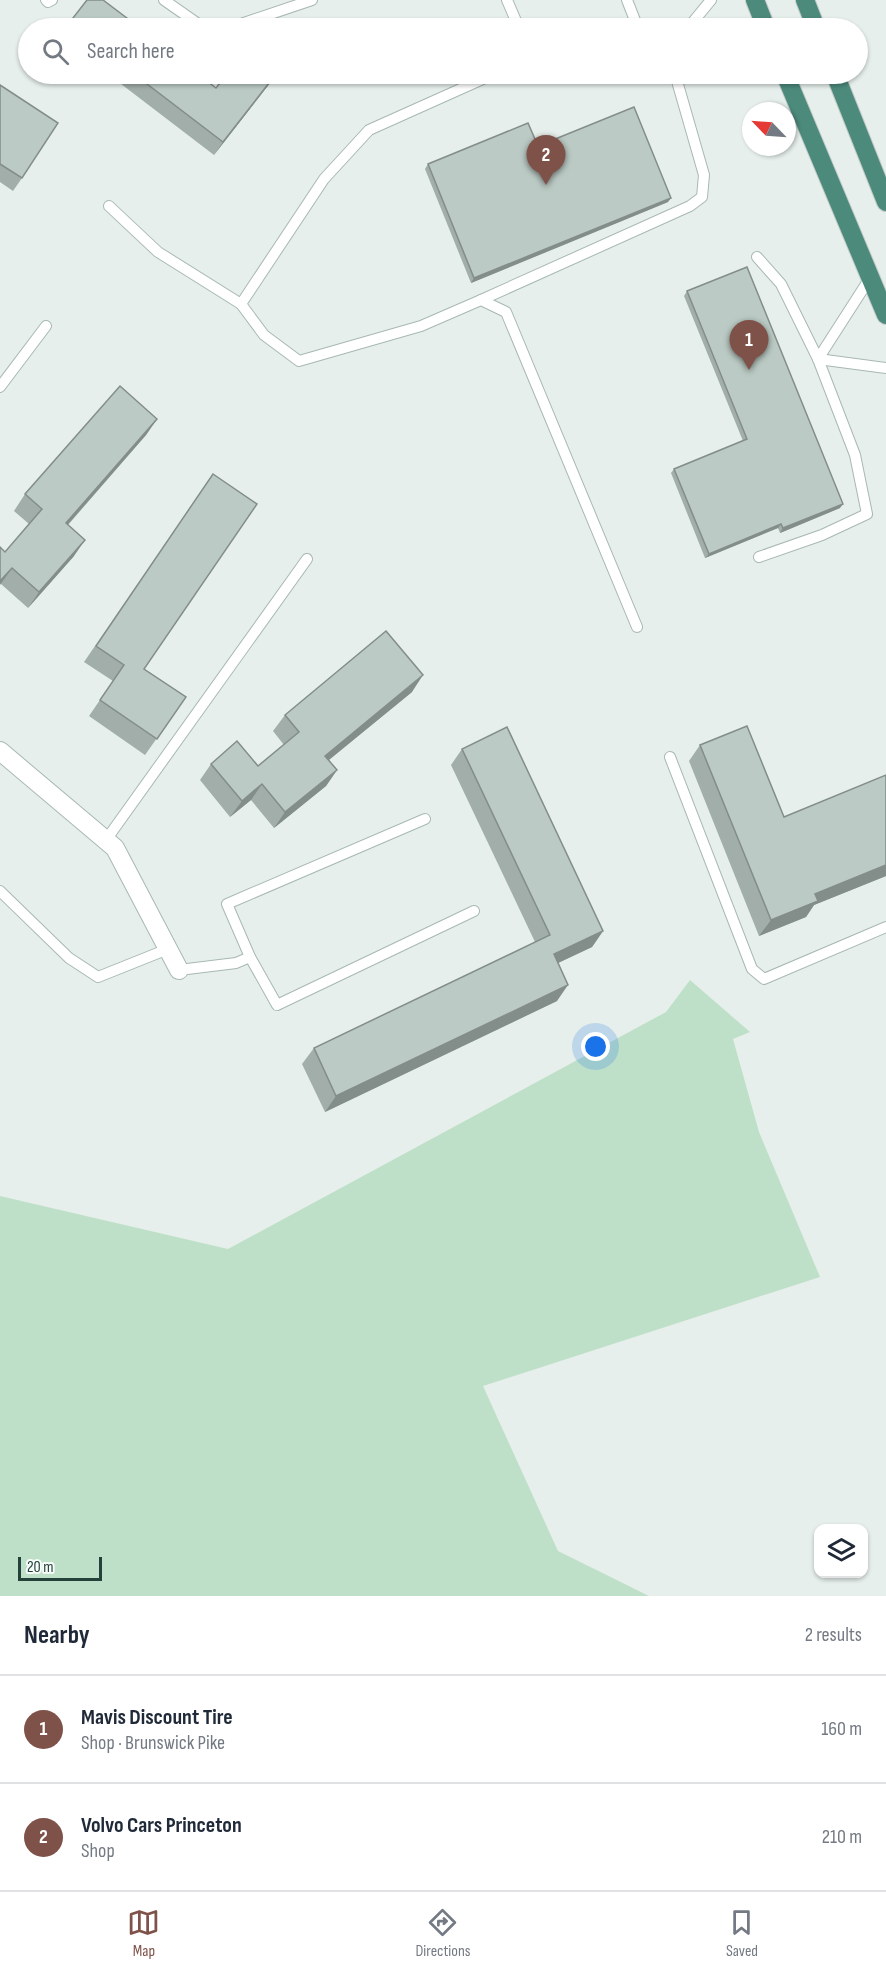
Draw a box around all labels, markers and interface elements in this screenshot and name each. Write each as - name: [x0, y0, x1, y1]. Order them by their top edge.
- search box: [18, 18, 868, 84]
- icon: search: [39, 35, 72, 68]
- text: Search here: [87, 38, 174, 65]
- north arrow: [742, 102, 796, 156]
- pin: 2: [526, 136, 566, 185]
- pin: 1: [730, 320, 768, 370]
- your location: [581, 1032, 610, 1061]
- map controls: [814, 1524, 868, 1578]
- button: layers: [814, 1524, 868, 1578]
- scale bar: [18, 1554, 102, 1582]
- text: 20 m: [27, 1558, 54, 1577]
- text: Nearby: [24, 1620, 90, 1651]
- text: 2 results: [805, 1623, 862, 1647]
- text: Mavis Discount Tire: [81, 1704, 233, 1731]
- text: 1: [40, 1717, 47, 1741]
- text: 160 m: [821, 1717, 862, 1741]
- text: Shop · Brunswick Pike: [81, 1731, 225, 1755]
- text: Volvo Cars Princeton: [81, 1812, 242, 1839]
- text: 2: [39, 1825, 48, 1849]
- text: 210 m: [822, 1825, 862, 1849]
- text: Shop: [81, 1839, 115, 1863]
- tab: Map: [127, 1906, 160, 1961]
- tab: Directions: [415, 1906, 470, 1961]
- tab: Saved: [725, 1906, 758, 1961]

